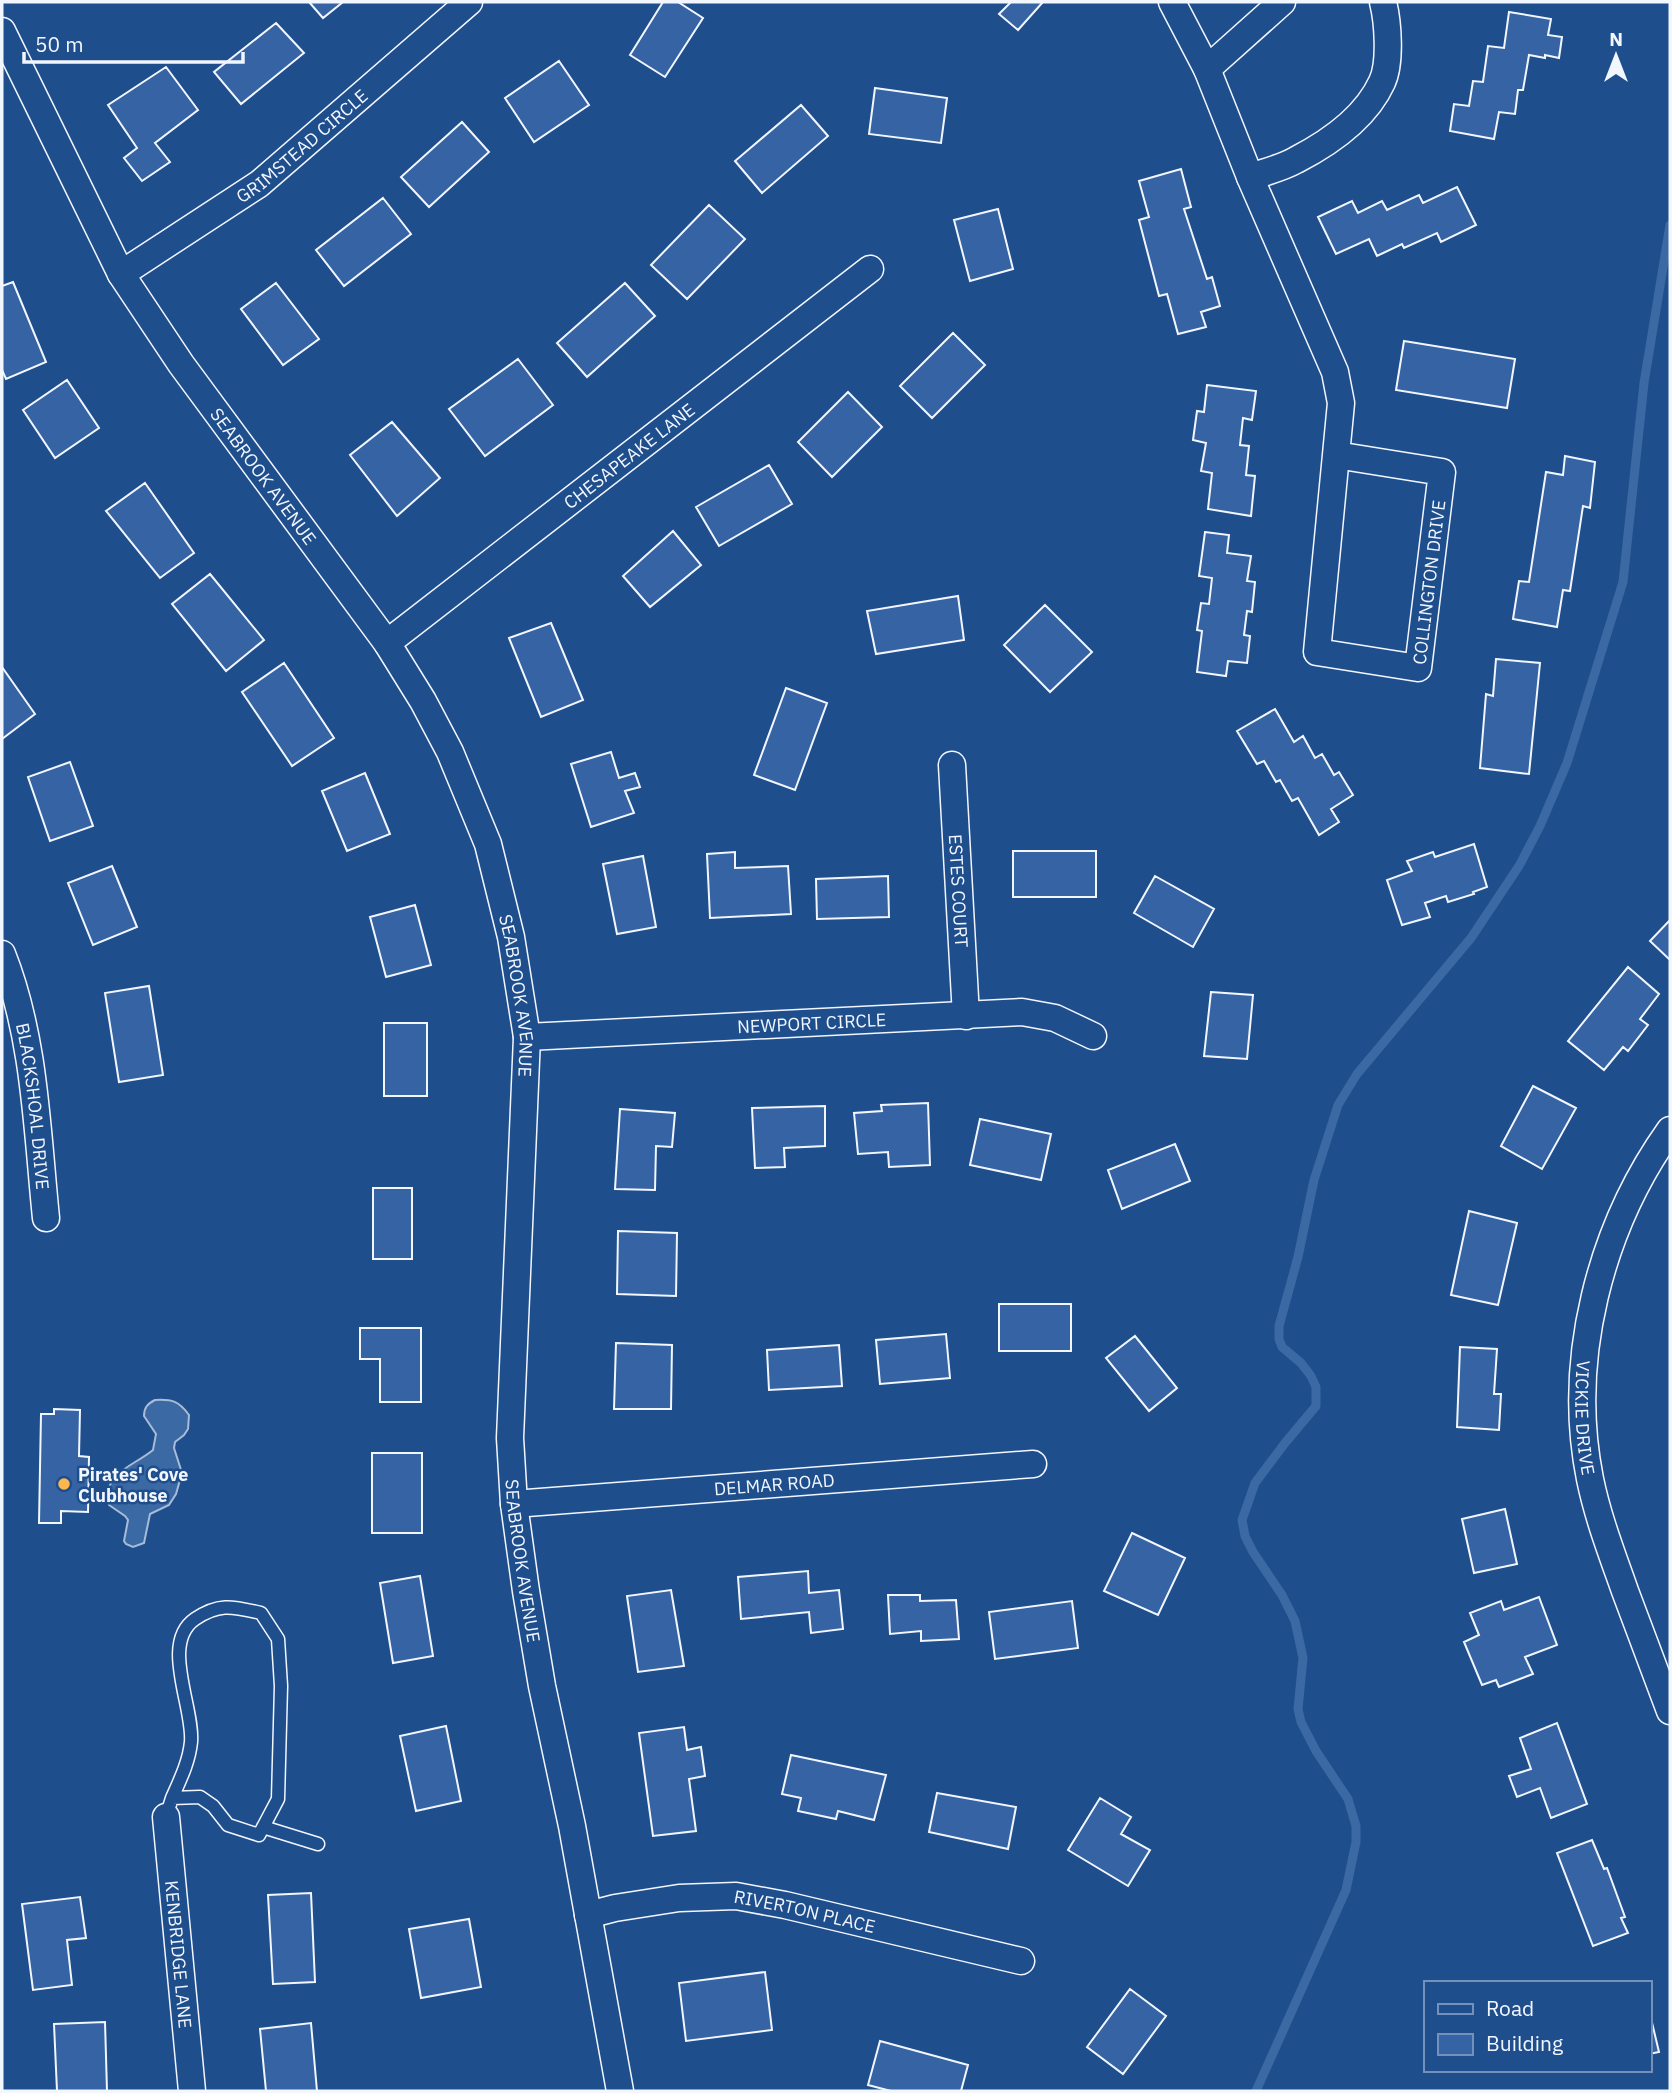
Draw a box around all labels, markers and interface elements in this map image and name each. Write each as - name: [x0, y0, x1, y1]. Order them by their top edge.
- scale bar: [24, 21, 243, 65]
- north arrow: [1581, 21, 1651, 91]
- text: N: [1609, 27, 1623, 51]
- text: 50 m: [35, 30, 84, 58]
- street label: GRIMSTEAD CIRCLE: [231, 84, 372, 207]
- street label: CHESAPEAKE LANE: [559, 398, 699, 514]
- street label: SEABROOK AVENUE: [206, 403, 322, 549]
- street label: COLLINGTON DRIVE: [1407, 499, 1450, 666]
- street label: ESTES COURT: [944, 833, 974, 948]
- street label: SEABROOK AVENUE: [494, 912, 539, 1078]
- street label: NEWPORT CIRCLE: [737, 1007, 887, 1038]
- street label: BLACKSHOAL DRIVE: [11, 1021, 55, 1191]
- street label: VICKIE DRIVE: [1571, 1359, 1600, 1477]
- place label: Pirates' Cove Clubhouse: [78, 1463, 188, 1507]
- street label: DELMAR ROAD: [713, 1468, 835, 1500]
- marker: Pirates' Cove Clubhouse: [56, 1476, 72, 1492]
- street label: SEABROOK AVENUE: [501, 1478, 546, 1644]
- street label: KENBRIDGE LANE: [161, 1879, 198, 2029]
- street label: RIVERTON PLACE: [732, 1884, 878, 1938]
- legend: [1424, 1981, 1651, 2072]
- text: Road: [1486, 1994, 1534, 2022]
- text: Building: [1486, 2029, 1563, 2057]

